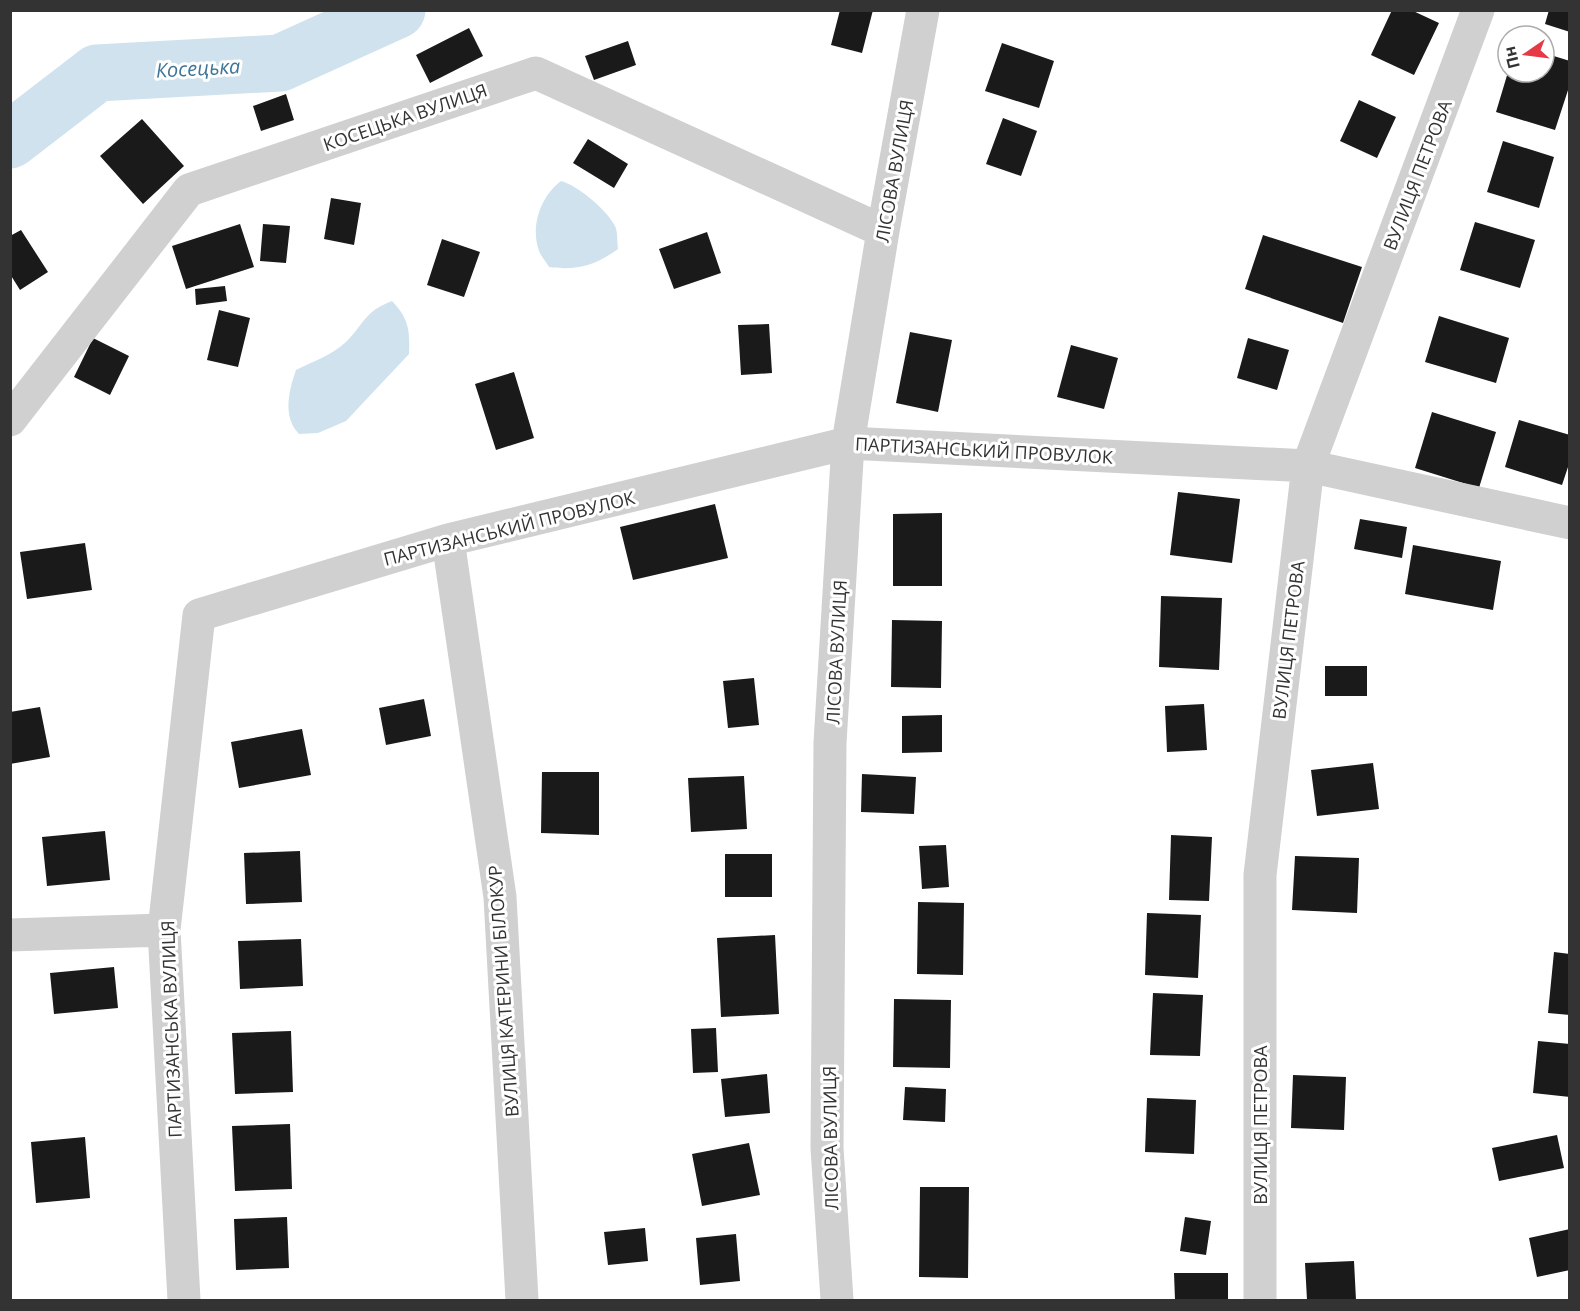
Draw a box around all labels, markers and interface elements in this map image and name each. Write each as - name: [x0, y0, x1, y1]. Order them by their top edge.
- north arrow: [1496, 24, 1556, 84]
- text: Пн: [1498, 44, 1525, 71]
- water label: Косецька: [155, 52, 241, 84]
- street label: КОСЕЦЬКА ВУЛИЦЯ: [320, 78, 490, 156]
- street label: ВУЛИЦЯ ПЕТРОВА: [1377, 96, 1457, 254]
- street label: ЛІСОВА ВУЛИЦЯ: [870, 98, 918, 244]
- street label: ПАРТИЗАНСЬКИЙ ПРОВУЛОК: [854, 431, 1114, 469]
- street label: ПАРТИЗАНСЬКИЙ ПРОВУЛОК: [381, 485, 637, 571]
- street label: ВУЛИЦЯ ПЕТРОВА: [1266, 559, 1310, 721]
- street label: ЛІСОВА ВУЛИЦЯ: [820, 579, 852, 725]
- street label: ВУЛИЦЯ КАТЕРИНИ БІЛОКУР: [482, 864, 524, 1118]
- street label: ПАРТИЗАНСЬКА ВУЛИЦЯ: [155, 920, 187, 1138]
- street label: ВУЛИЦЯ ПЕТРОВА: [1248, 1045, 1272, 1205]
- street label: ЛІСОВА ВУЛИЦЯ: [817, 1066, 843, 1210]

